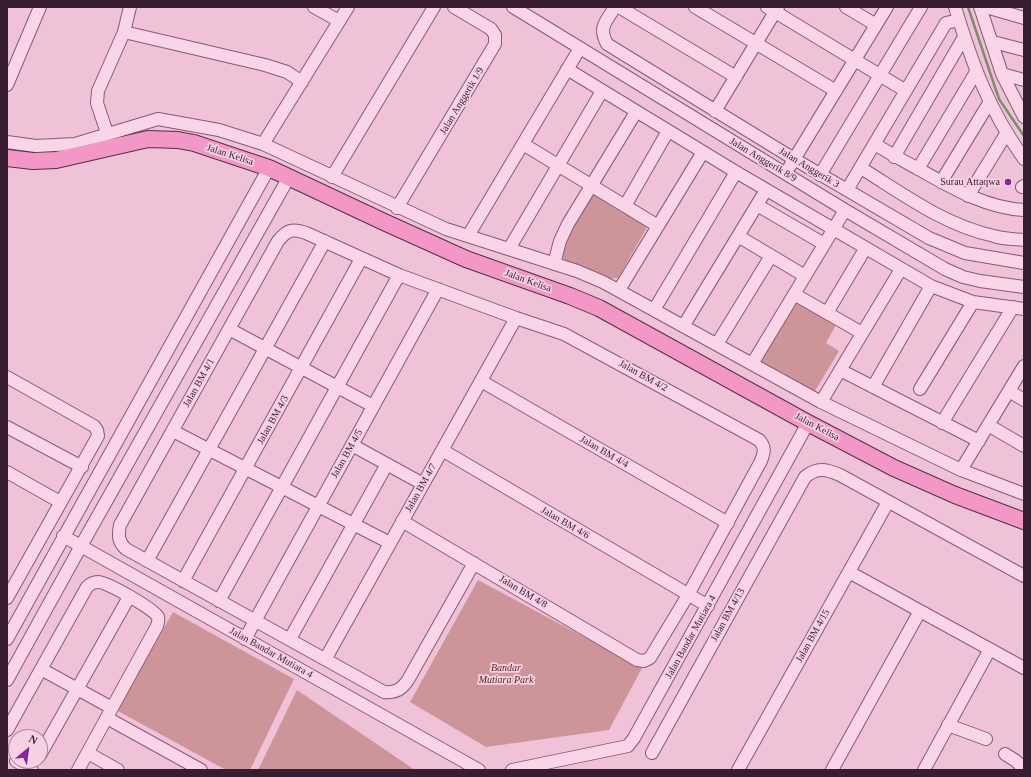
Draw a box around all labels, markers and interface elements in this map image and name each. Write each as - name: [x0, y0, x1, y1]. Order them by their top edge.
- street label: Jalan Anggerik 1/9: [437, 65, 487, 137]
- street label: Jalan Anggerik 8/9: [727, 135, 799, 185]
- street label: Jalan Kelisa: [205, 142, 255, 168]
- street label: Jalan Anggerik 3: [777, 145, 841, 191]
- place label: Surau Attaqwa: [940, 176, 1000, 188]
- marker: Surau Attaqwa: [1003, 177, 1013, 187]
- street label: Jalan Kelisa: [503, 267, 553, 295]
- street label: Jalan BM 4/1: [181, 357, 217, 409]
- street label: Jalan BM 4/2: [617, 358, 669, 394]
- street label: Jalan BM 4/3: [255, 394, 291, 446]
- street label: Jalan Kelisa: [793, 410, 841, 444]
- street label: Jalan BM 4/5: [329, 428, 365, 480]
- street label: Jalan BM 4/4: [578, 433, 630, 471]
- street label: Jalan BM 4/7: [403, 462, 439, 514]
- street label: Jalan BM 4/6: [539, 504, 591, 542]
- street label: Jalan BM 4/8: [497, 573, 549, 611]
- street label: Jalan BM 4/13: [708, 586, 748, 644]
- street label: Jalan Bandar Mutiara 4: [663, 593, 719, 681]
- street label: Jalan BM 4/15: [793, 607, 833, 665]
- street label: Jalan Bandar Mutiara 4: [227, 625, 315, 681]
- park label: Bandar Mutiara Park: [479, 662, 533, 686]
- north arrow: [8, 729, 48, 769]
- text: N: [27, 732, 40, 747]

